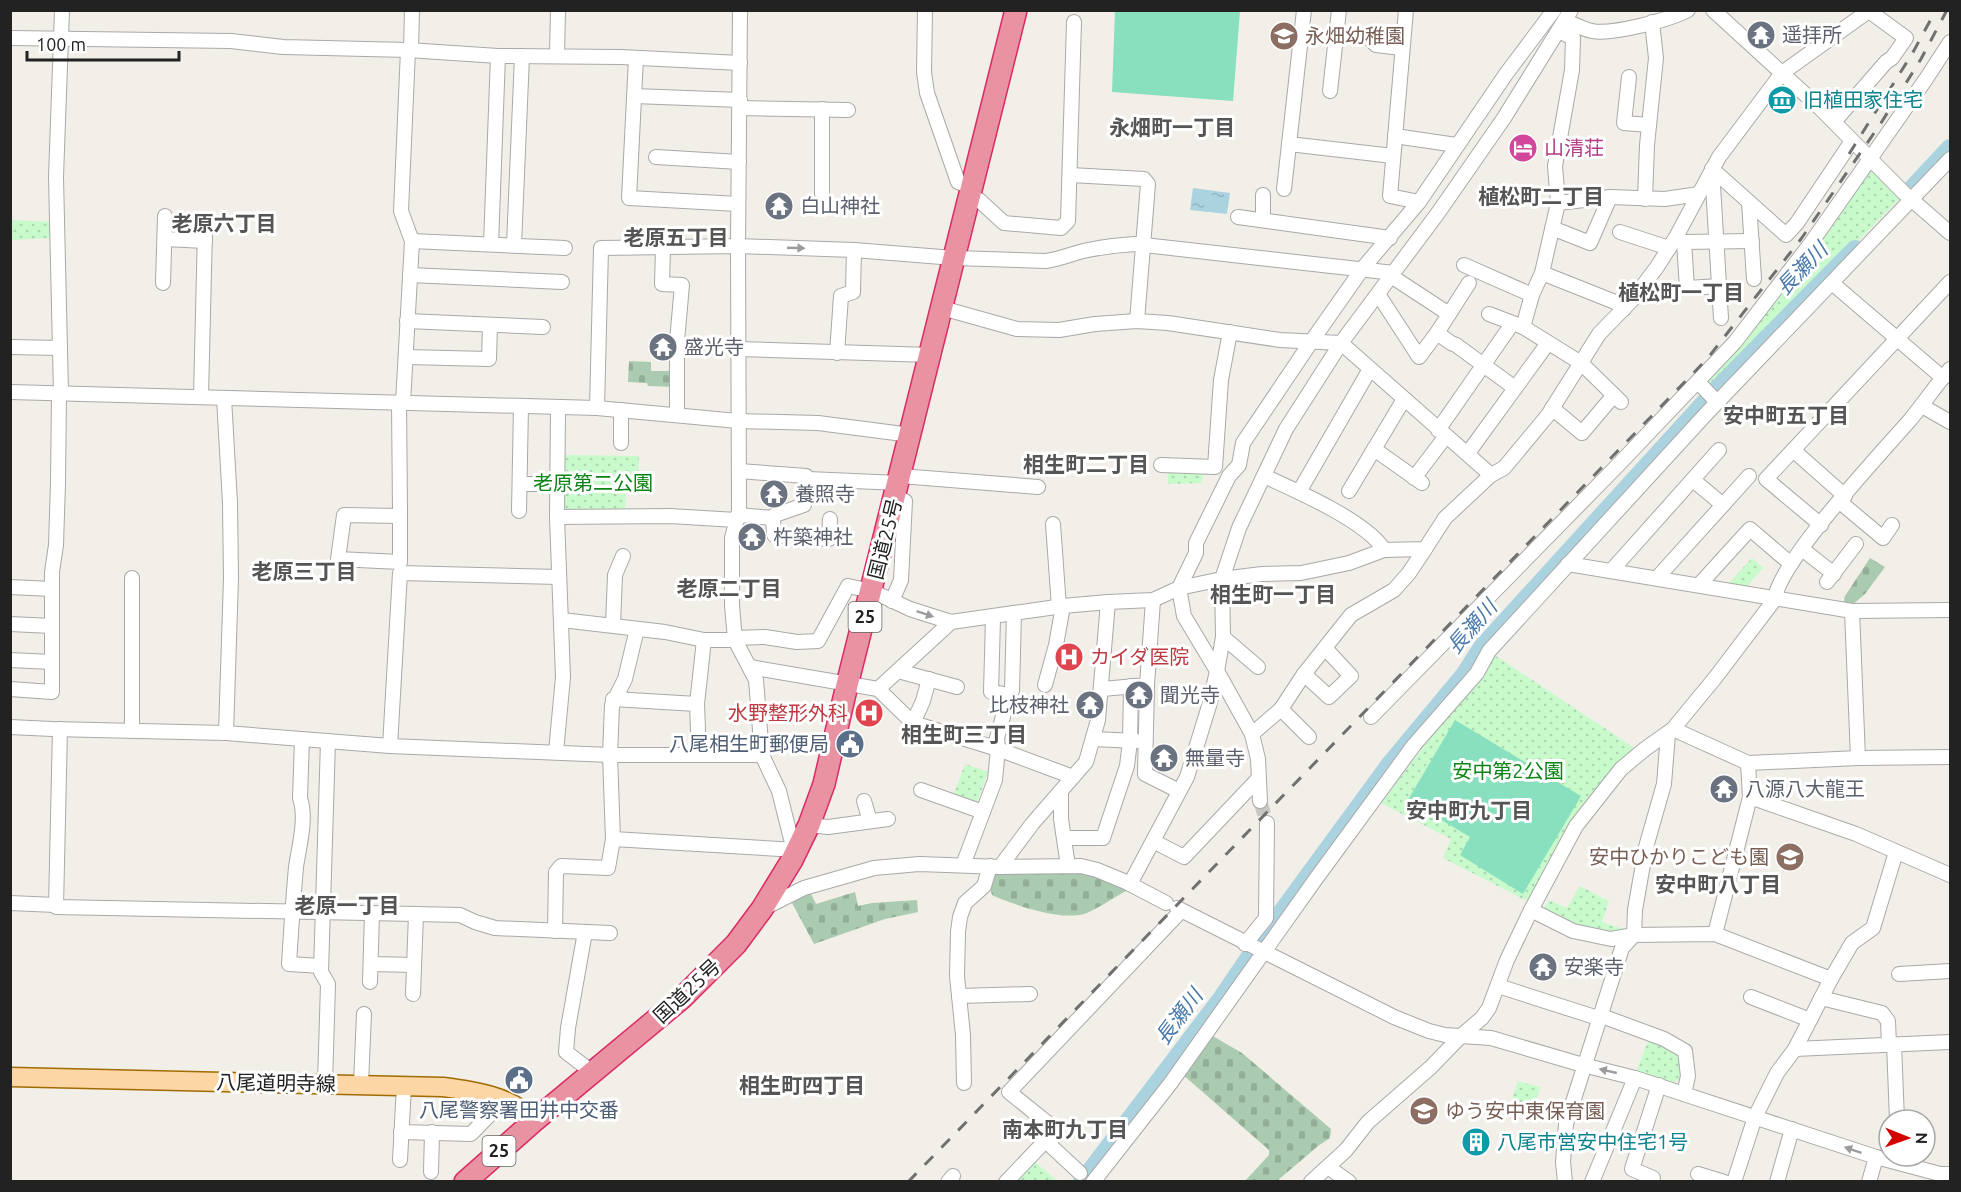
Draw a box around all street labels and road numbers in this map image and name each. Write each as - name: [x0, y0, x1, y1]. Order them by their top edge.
- street label: 国道25号: [863, 496, 906, 582]
- road number: 25: [848, 602, 882, 632]
- street label: 国道25号: [649, 954, 725, 1027]
- street label: 八尾道明寺線: [216, 1070, 336, 1095]
- road number: 25: [482, 1136, 516, 1166]

